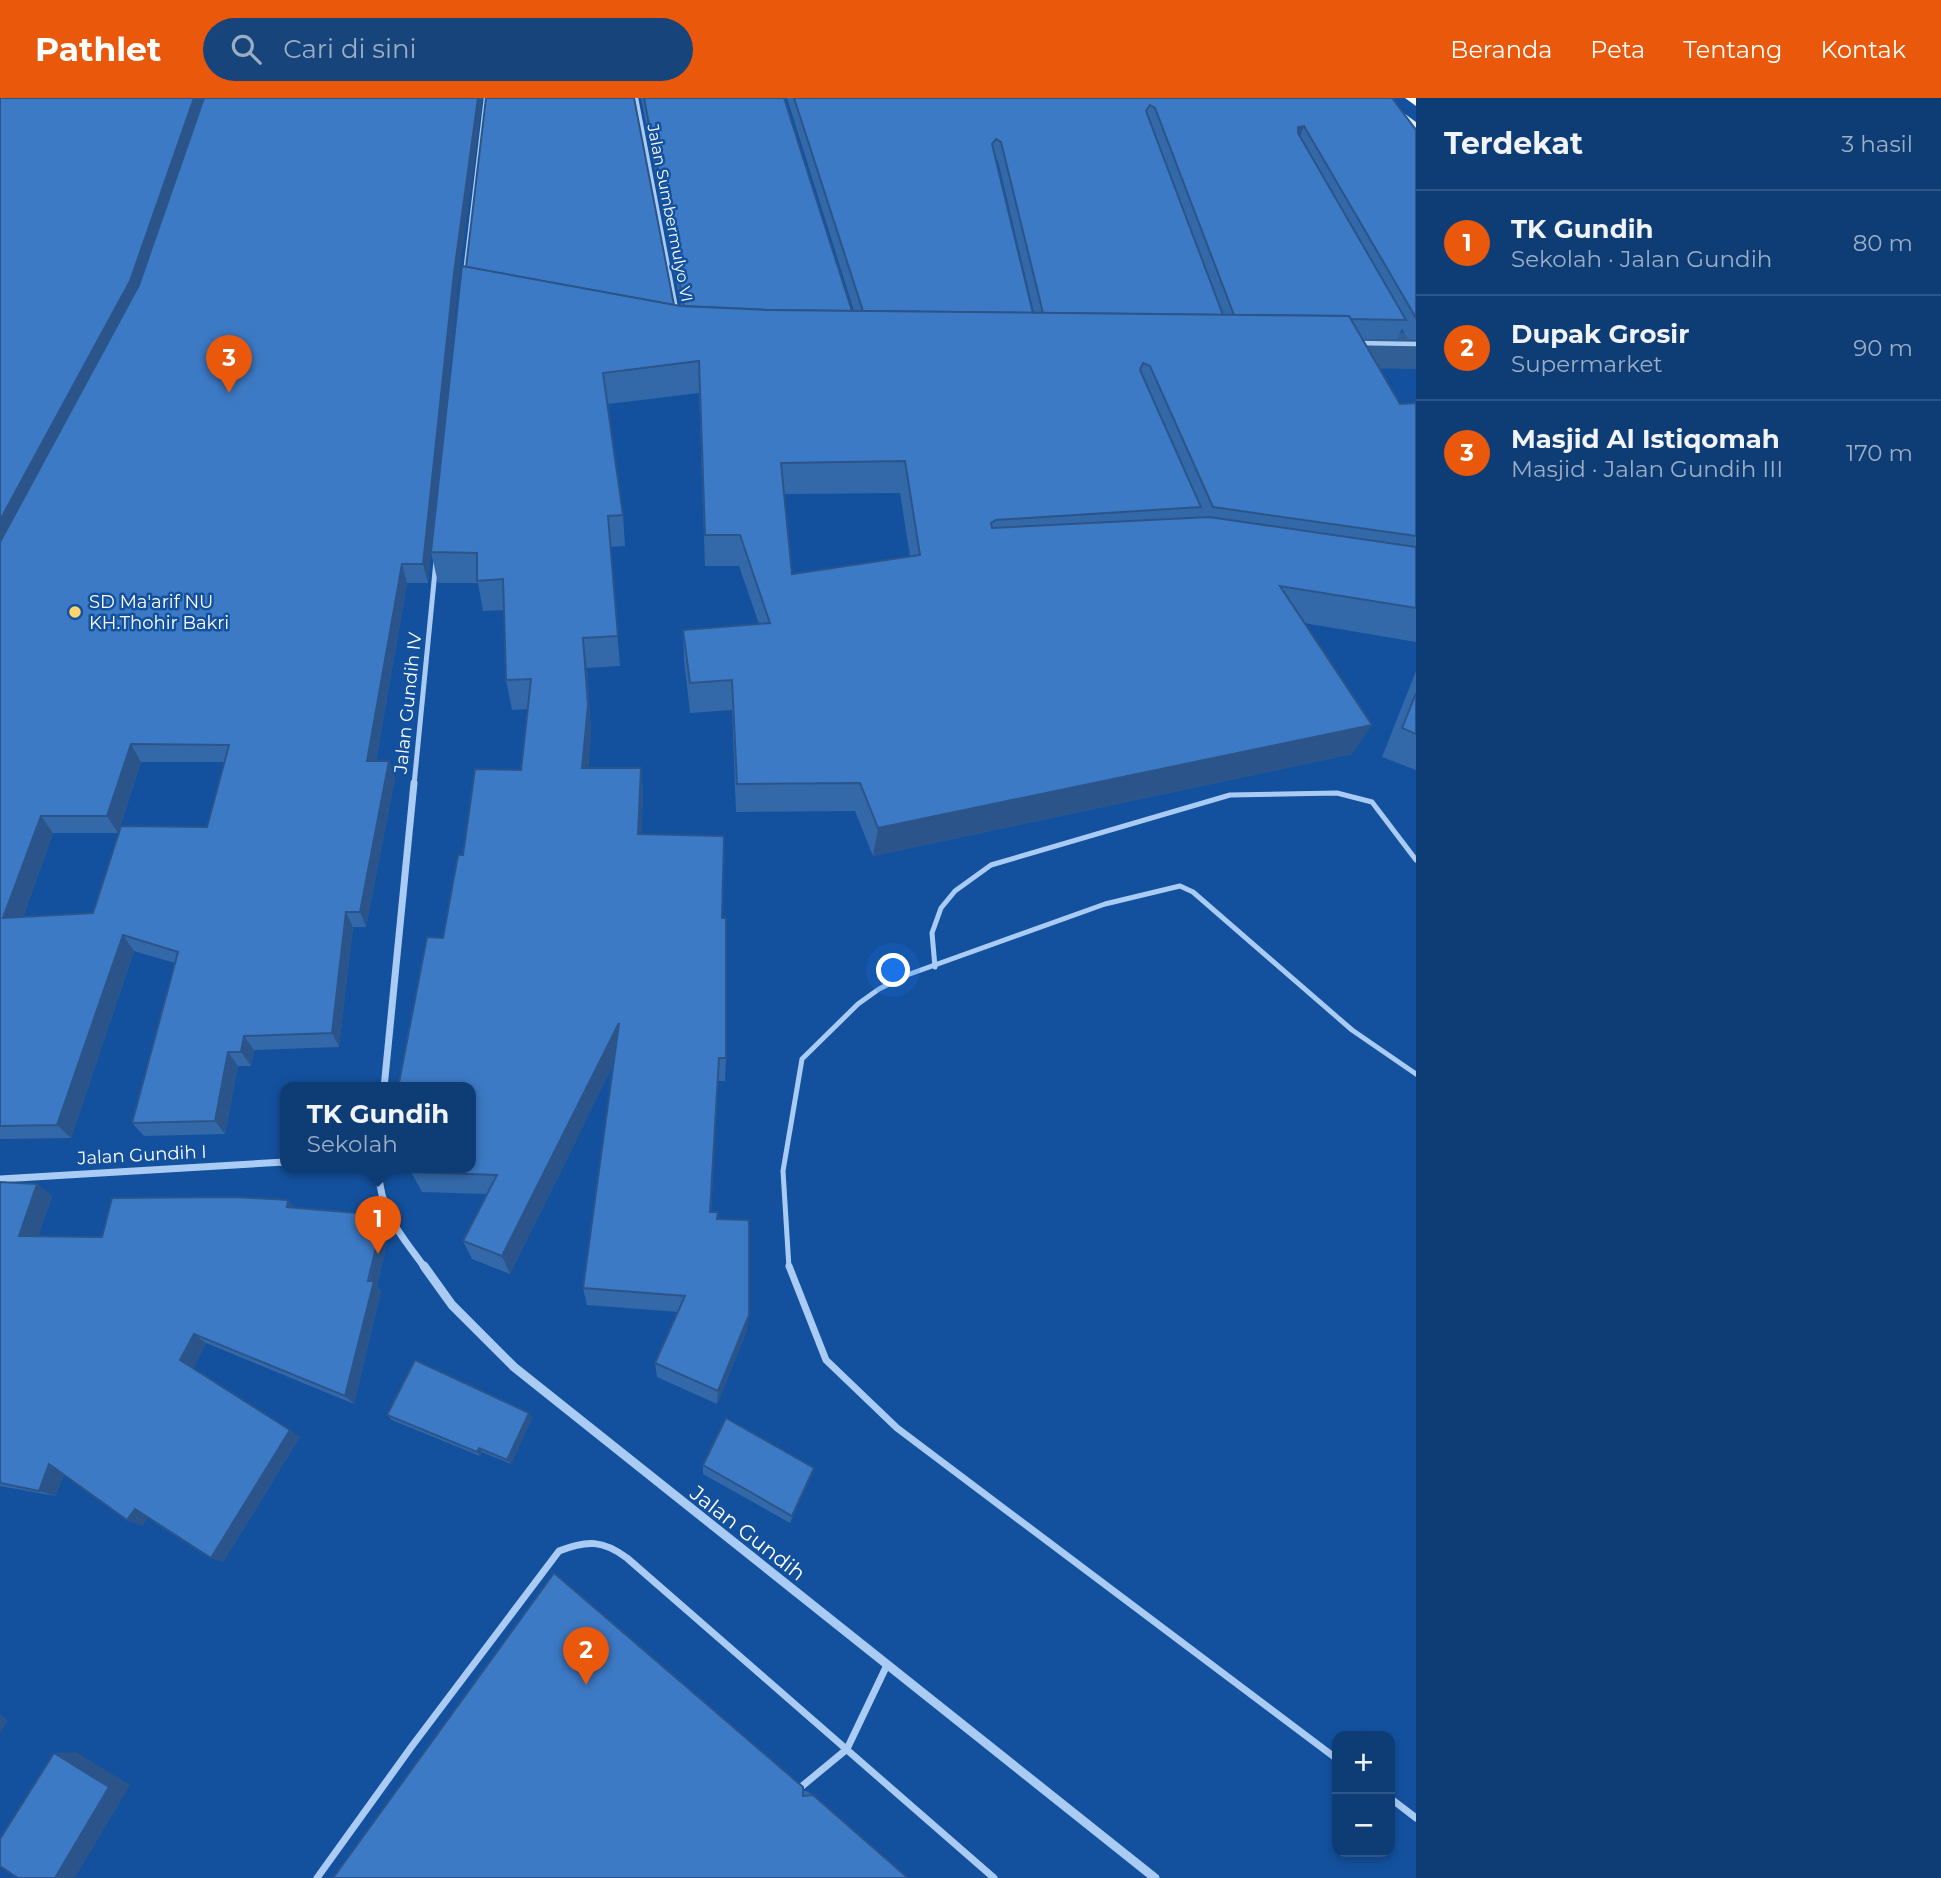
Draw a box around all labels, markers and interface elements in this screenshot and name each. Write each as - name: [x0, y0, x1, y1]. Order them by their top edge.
- search box: [203, 18, 693, 81]
- text: Pathlet: [35, 29, 161, 69]
- icon: search: [227, 30, 265, 68]
- text: Cari di sini: [283, 33, 417, 65]
- text: Beranda: [1450, 35, 1552, 64]
- text: Peta: [1590, 35, 1645, 64]
- text: Tentang: [1683, 35, 1782, 64]
- text: Kontak: [1820, 35, 1906, 64]
- street label: Jalan Sumbermulyo VI: [643, 121, 697, 304]
- text: Terdekat: [1444, 125, 1583, 162]
- text: 3 hasil: [1841, 130, 1913, 158]
- text: TK Gundih: [1511, 213, 1653, 245]
- text: 1: [1462, 229, 1472, 257]
- text: 80 m: [1853, 229, 1913, 257]
- text: Sekolah · Jalan Gundih: [1511, 245, 1772, 273]
- text: Dupak Grosir: [1511, 318, 1689, 350]
- text: 2: [1460, 334, 1474, 362]
- text: 90 m: [1853, 334, 1913, 362]
- pin: 3: [206, 335, 252, 393]
- text: Supermarket: [1511, 350, 1663, 378]
- text: Masjid Al Istiqomah: [1511, 423, 1780, 455]
- text: 3: [1460, 439, 1474, 467]
- text: 170 m: [1846, 439, 1913, 467]
- text: Masjid · Jalan Gundih III: [1511, 455, 1783, 483]
- place label: SD Ma'arif NU KH.Thohir Bakri: [89, 591, 229, 634]
- marker: SD Ma'arif NU KH.Thohir Bakri: [67, 604, 83, 620]
- street label: Jalan Gundih IV: [390, 631, 426, 776]
- your location: [876, 953, 910, 987]
- popup: [280, 1082, 476, 1173]
- text: TK Gundih: [307, 1098, 449, 1130]
- text: Sekolah: [307, 1130, 398, 1158]
- street label: Jalan Gundih I: [76, 1141, 207, 1169]
- pin: 1: [355, 1196, 401, 1254]
- street label: Jalan Gundih: [685, 1480, 811, 1586]
- pin: 2: [563, 1627, 609, 1685]
- map controls: [1332, 1731, 1395, 1857]
- button: +: [1332, 1731, 1395, 1794]
- button: −: [1332, 1794, 1395, 1857]

